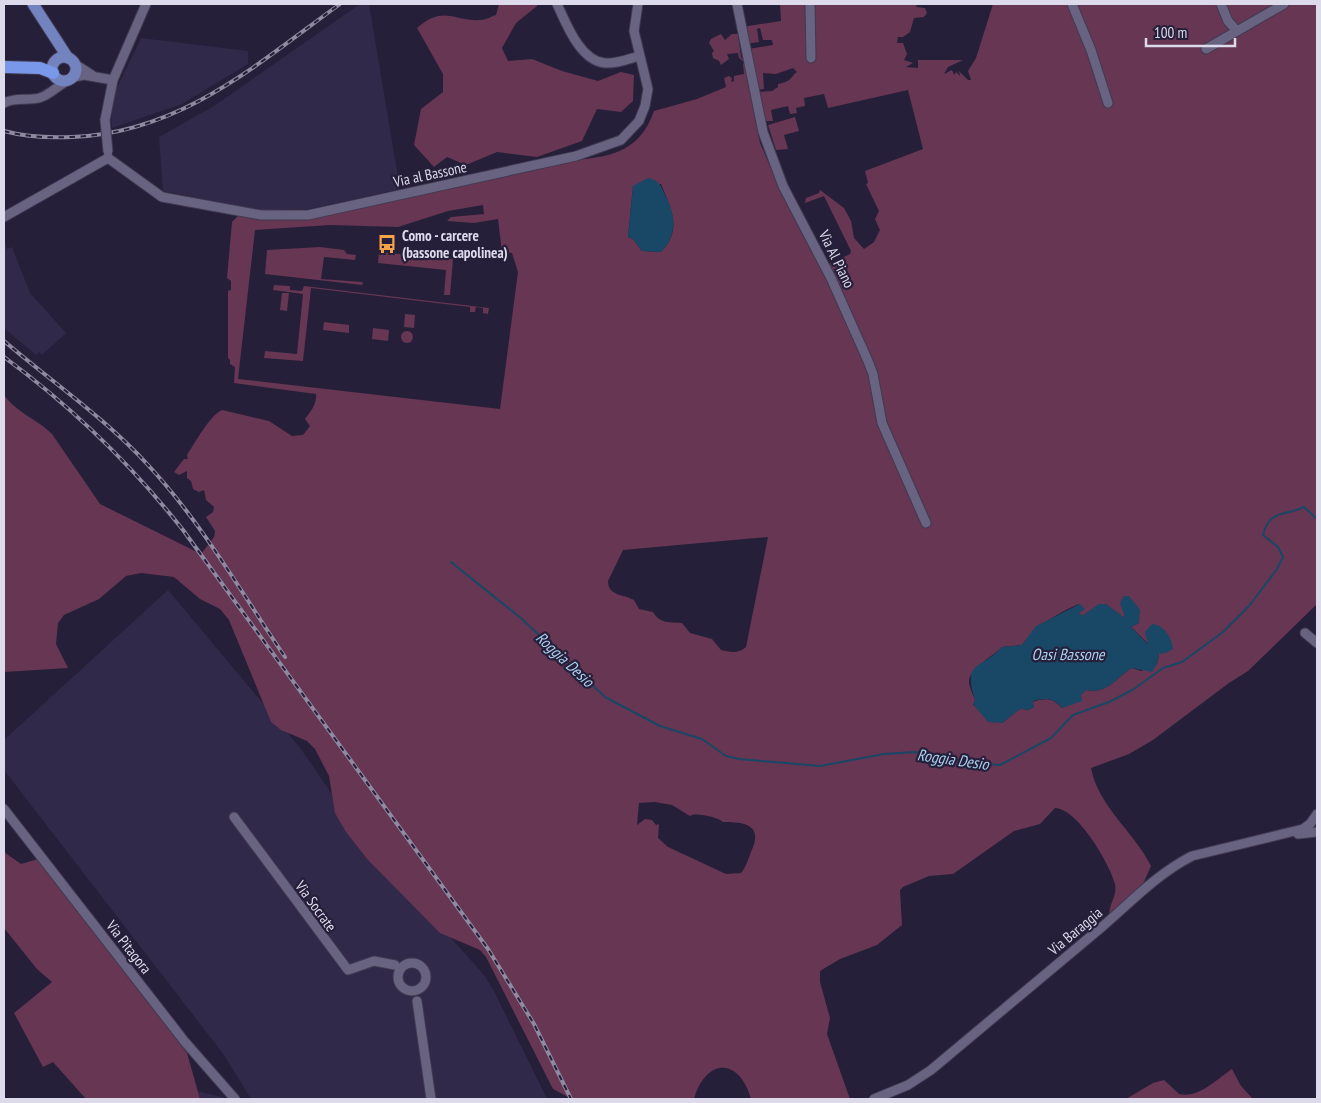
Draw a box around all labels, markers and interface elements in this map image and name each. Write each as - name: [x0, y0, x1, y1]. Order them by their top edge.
- scale bar: [1146, 15, 1235, 47]
- text: 100 m: [1154, 23, 1187, 42]
- street label: Via al Bassone: [391, 157, 468, 191]
- place label: Como - carcere (bassone capolinea): [402, 226, 508, 262]
- street label: Via Al Piano: [814, 226, 859, 291]
- bus stop icon: Como - carcere (bassone capolinea): [376, 233, 398, 255]
- water label: Roggia Desio: [532, 627, 599, 692]
- water label: Oasi Bassone: [1032, 644, 1106, 664]
- water label: Roggia Desio: [916, 744, 991, 774]
- street label: Via Socrate: [291, 876, 341, 935]
- street label: Via Baraggia: [1043, 903, 1106, 960]
- street label: Via Pitagora: [102, 916, 156, 978]

